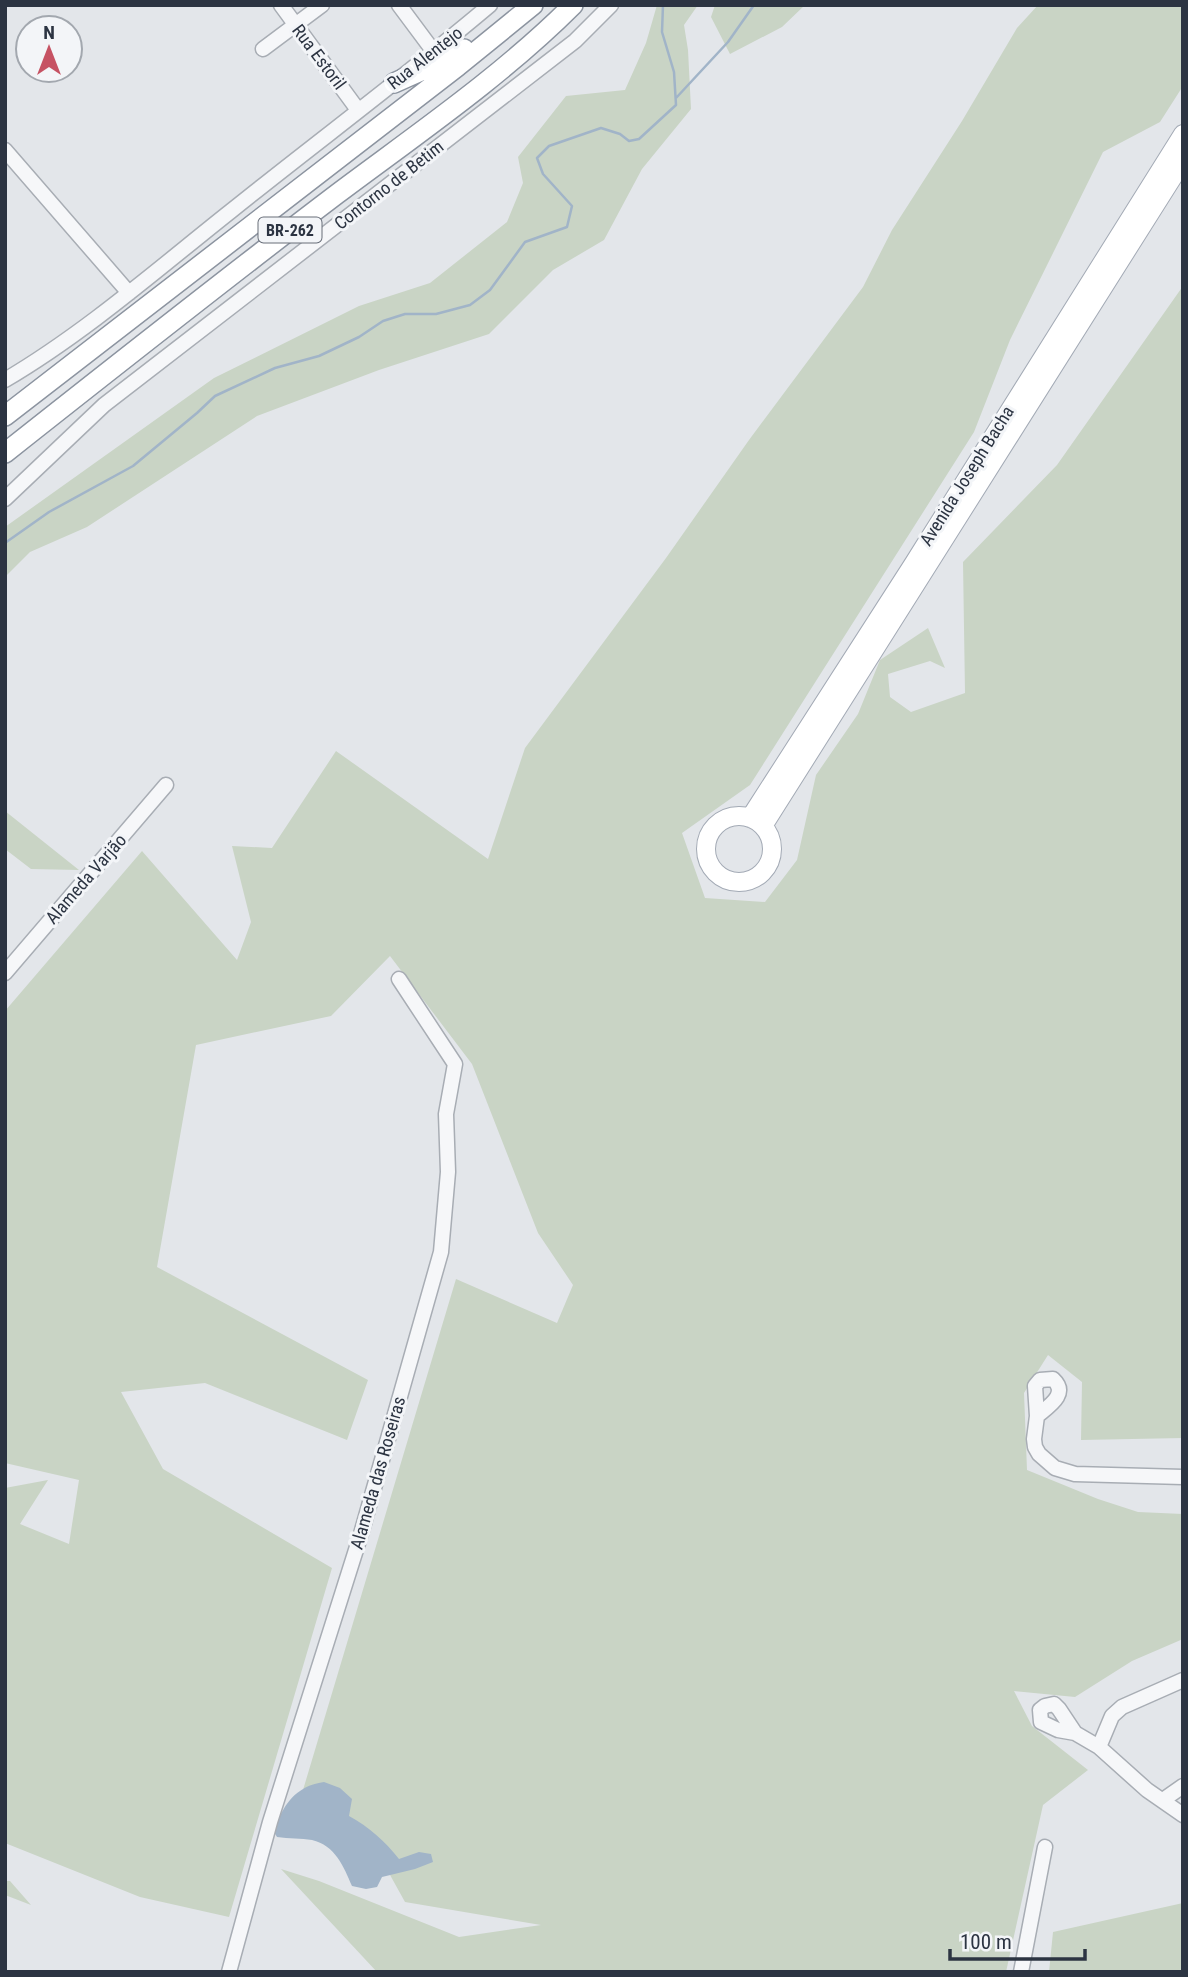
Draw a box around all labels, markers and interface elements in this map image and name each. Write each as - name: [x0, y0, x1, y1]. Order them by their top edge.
- north arrow: [14, 14, 84, 84]
- street label: Rua Estoril: [288, 20, 351, 93]
- text: N: [43, 21, 55, 44]
- street label: Rua Alentejo: [383, 22, 466, 93]
- street label: Contorno de Betim: [330, 136, 447, 234]
- road number: BR-262: [258, 218, 322, 242]
- street label: Avenida Joseph Bacha: [915, 402, 1018, 549]
- street label: Alameda Varjão: [41, 829, 130, 928]
- street label: Alameda das Roseiras: [346, 1394, 409, 1552]
- scale bar: [950, 1918, 1085, 1962]
- text: 100 m: [960, 1930, 1012, 1954]

